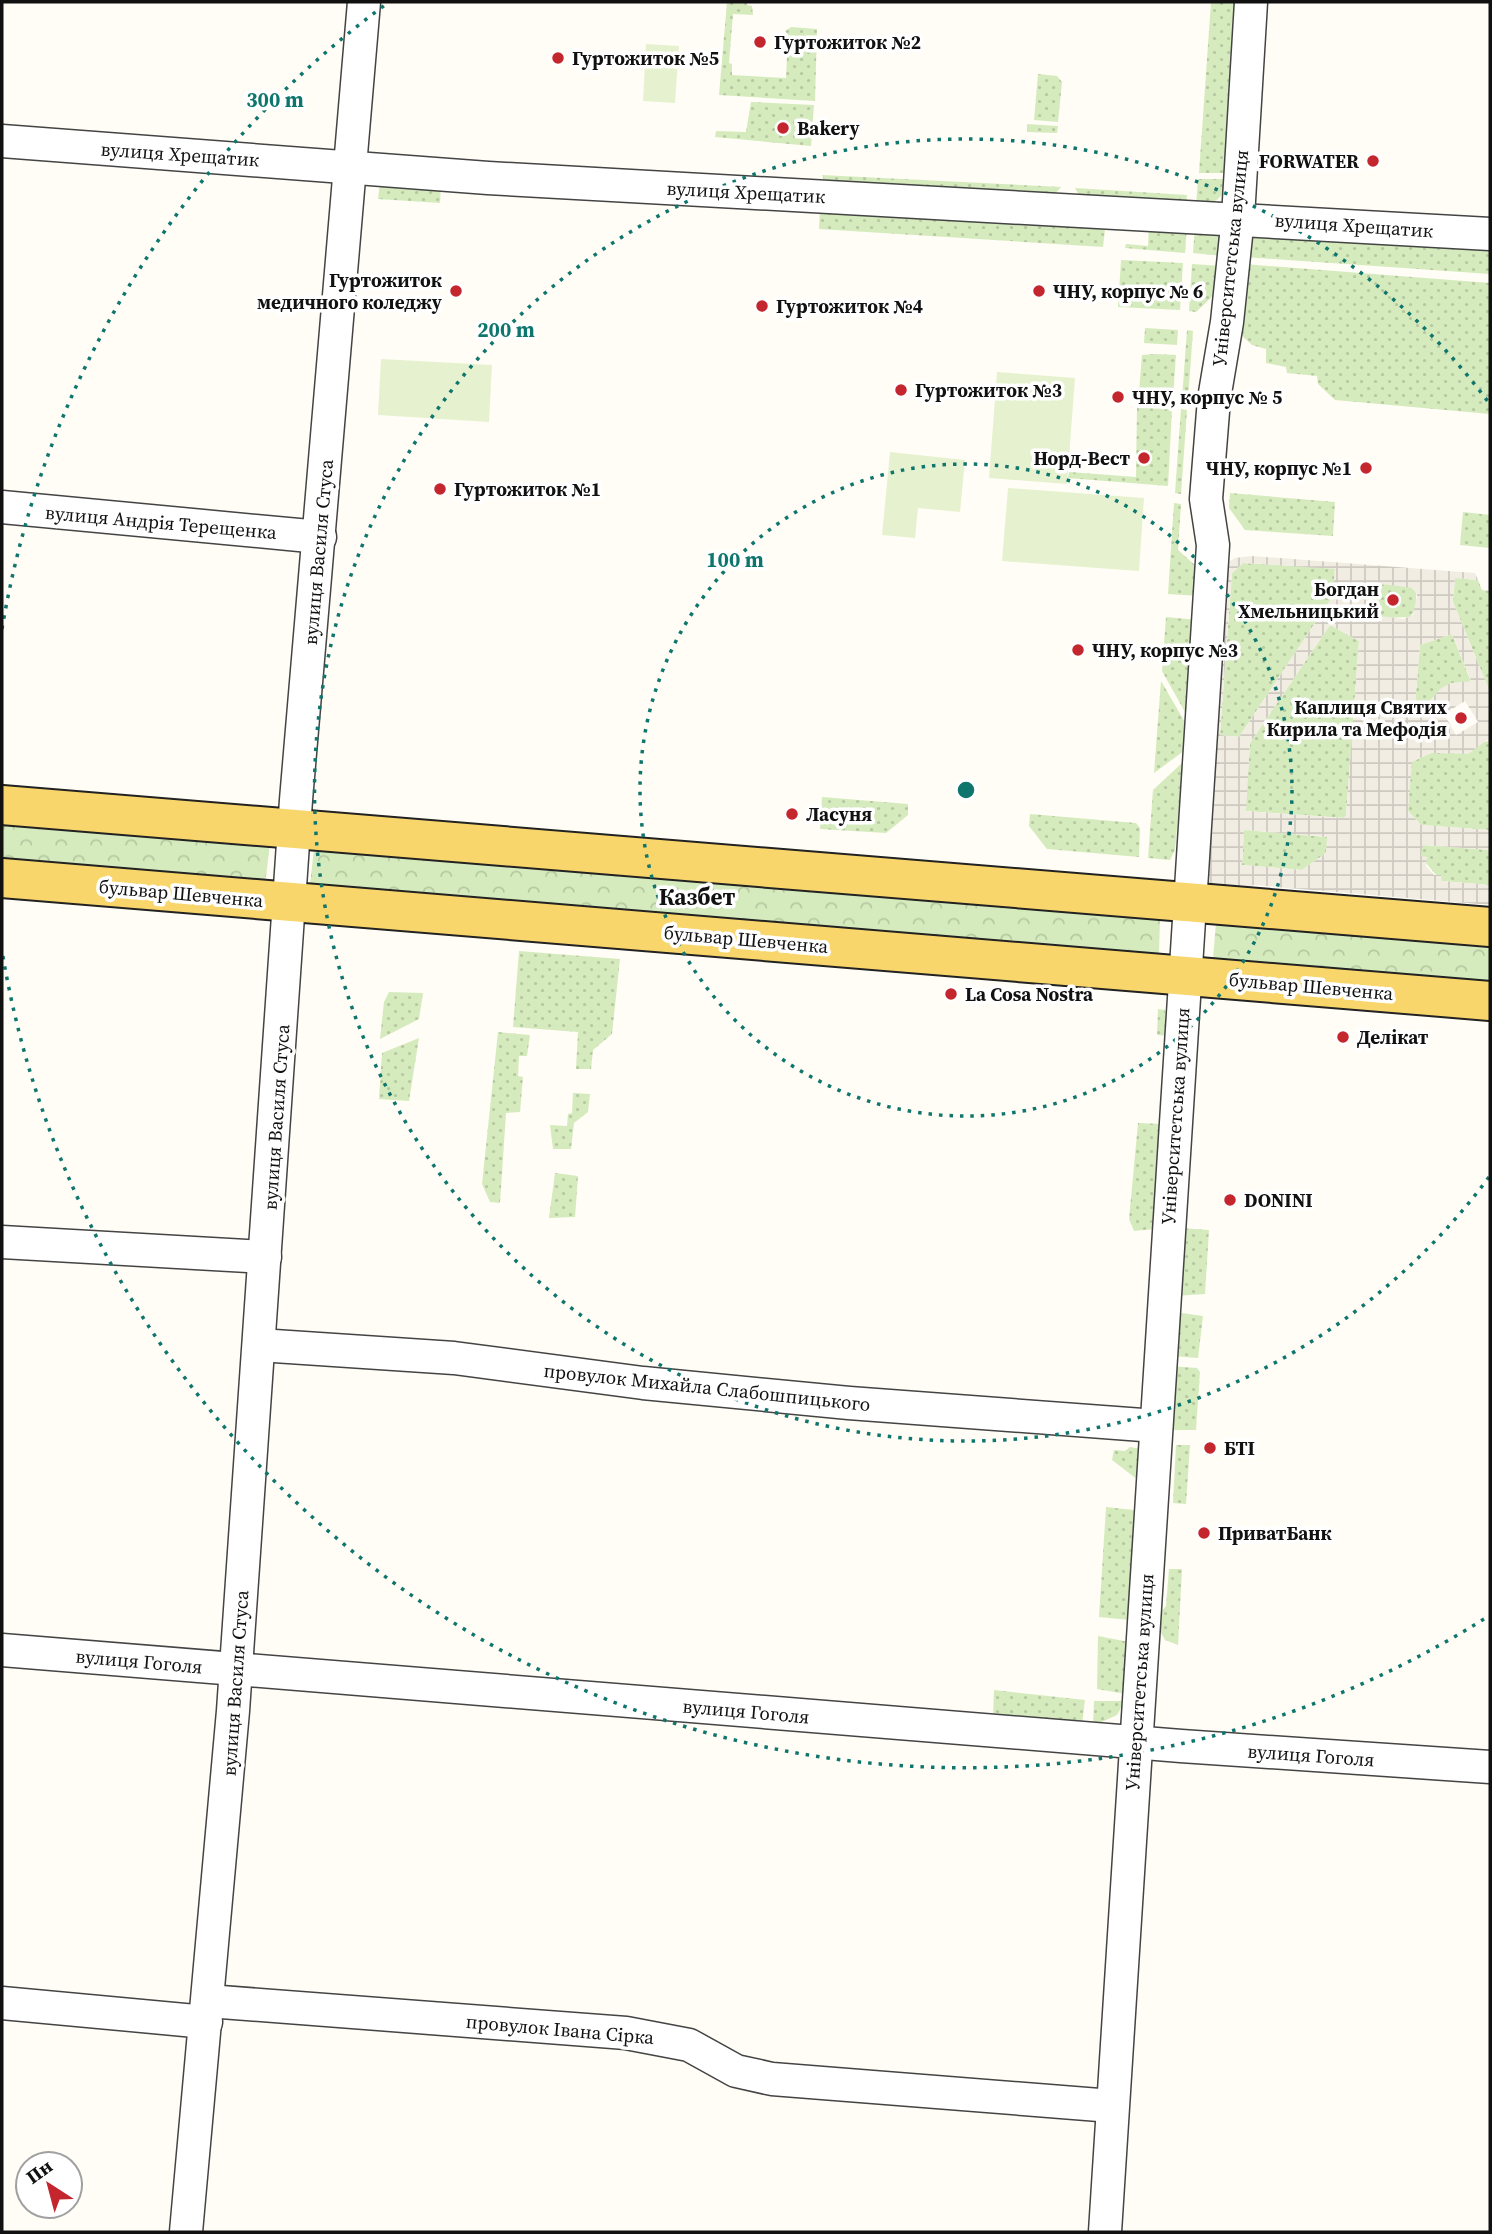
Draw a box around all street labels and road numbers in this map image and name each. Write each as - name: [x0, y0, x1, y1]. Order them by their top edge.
- street label: вулиця Хрещатик: [100, 135, 261, 173]
- street label: Університетська вулиця: [1206, 148, 1254, 368]
- street label: вулиця Хрещатик: [666, 175, 827, 209]
- street label: вулиця Хрещатик: [1274, 206, 1435, 244]
- street label: вулиця Василя Стуса: [297, 458, 339, 646]
- street label: вулиця Андрія Терещенка: [44, 499, 278, 545]
- street label: бульвар Шевченка: [98, 873, 265, 913]
- street label: бульвар Шевченка: [663, 919, 830, 959]
- street label: бульвар Шевченка: [1228, 966, 1395, 1006]
- street label: Університетська вулиця: [1154, 1007, 1196, 1225]
- street label: вулиця Василя Стуса: [257, 1023, 295, 1211]
- street label: провулок Михайла Слабошпицького: [542, 1357, 872, 1417]
- street label: Університетська вулиця: [1118, 1573, 1160, 1791]
- street label: вулиця Василя Стуса: [216, 1589, 254, 1777]
- street label: вулиця Гоголя: [74, 1642, 204, 1680]
- street label: вулиця Гоголя: [681, 1692, 811, 1730]
- street label: вулиця Гоголя: [1246, 1738, 1376, 1772]
- street label: провулок Івана Сірка: [465, 2008, 656, 2050]

